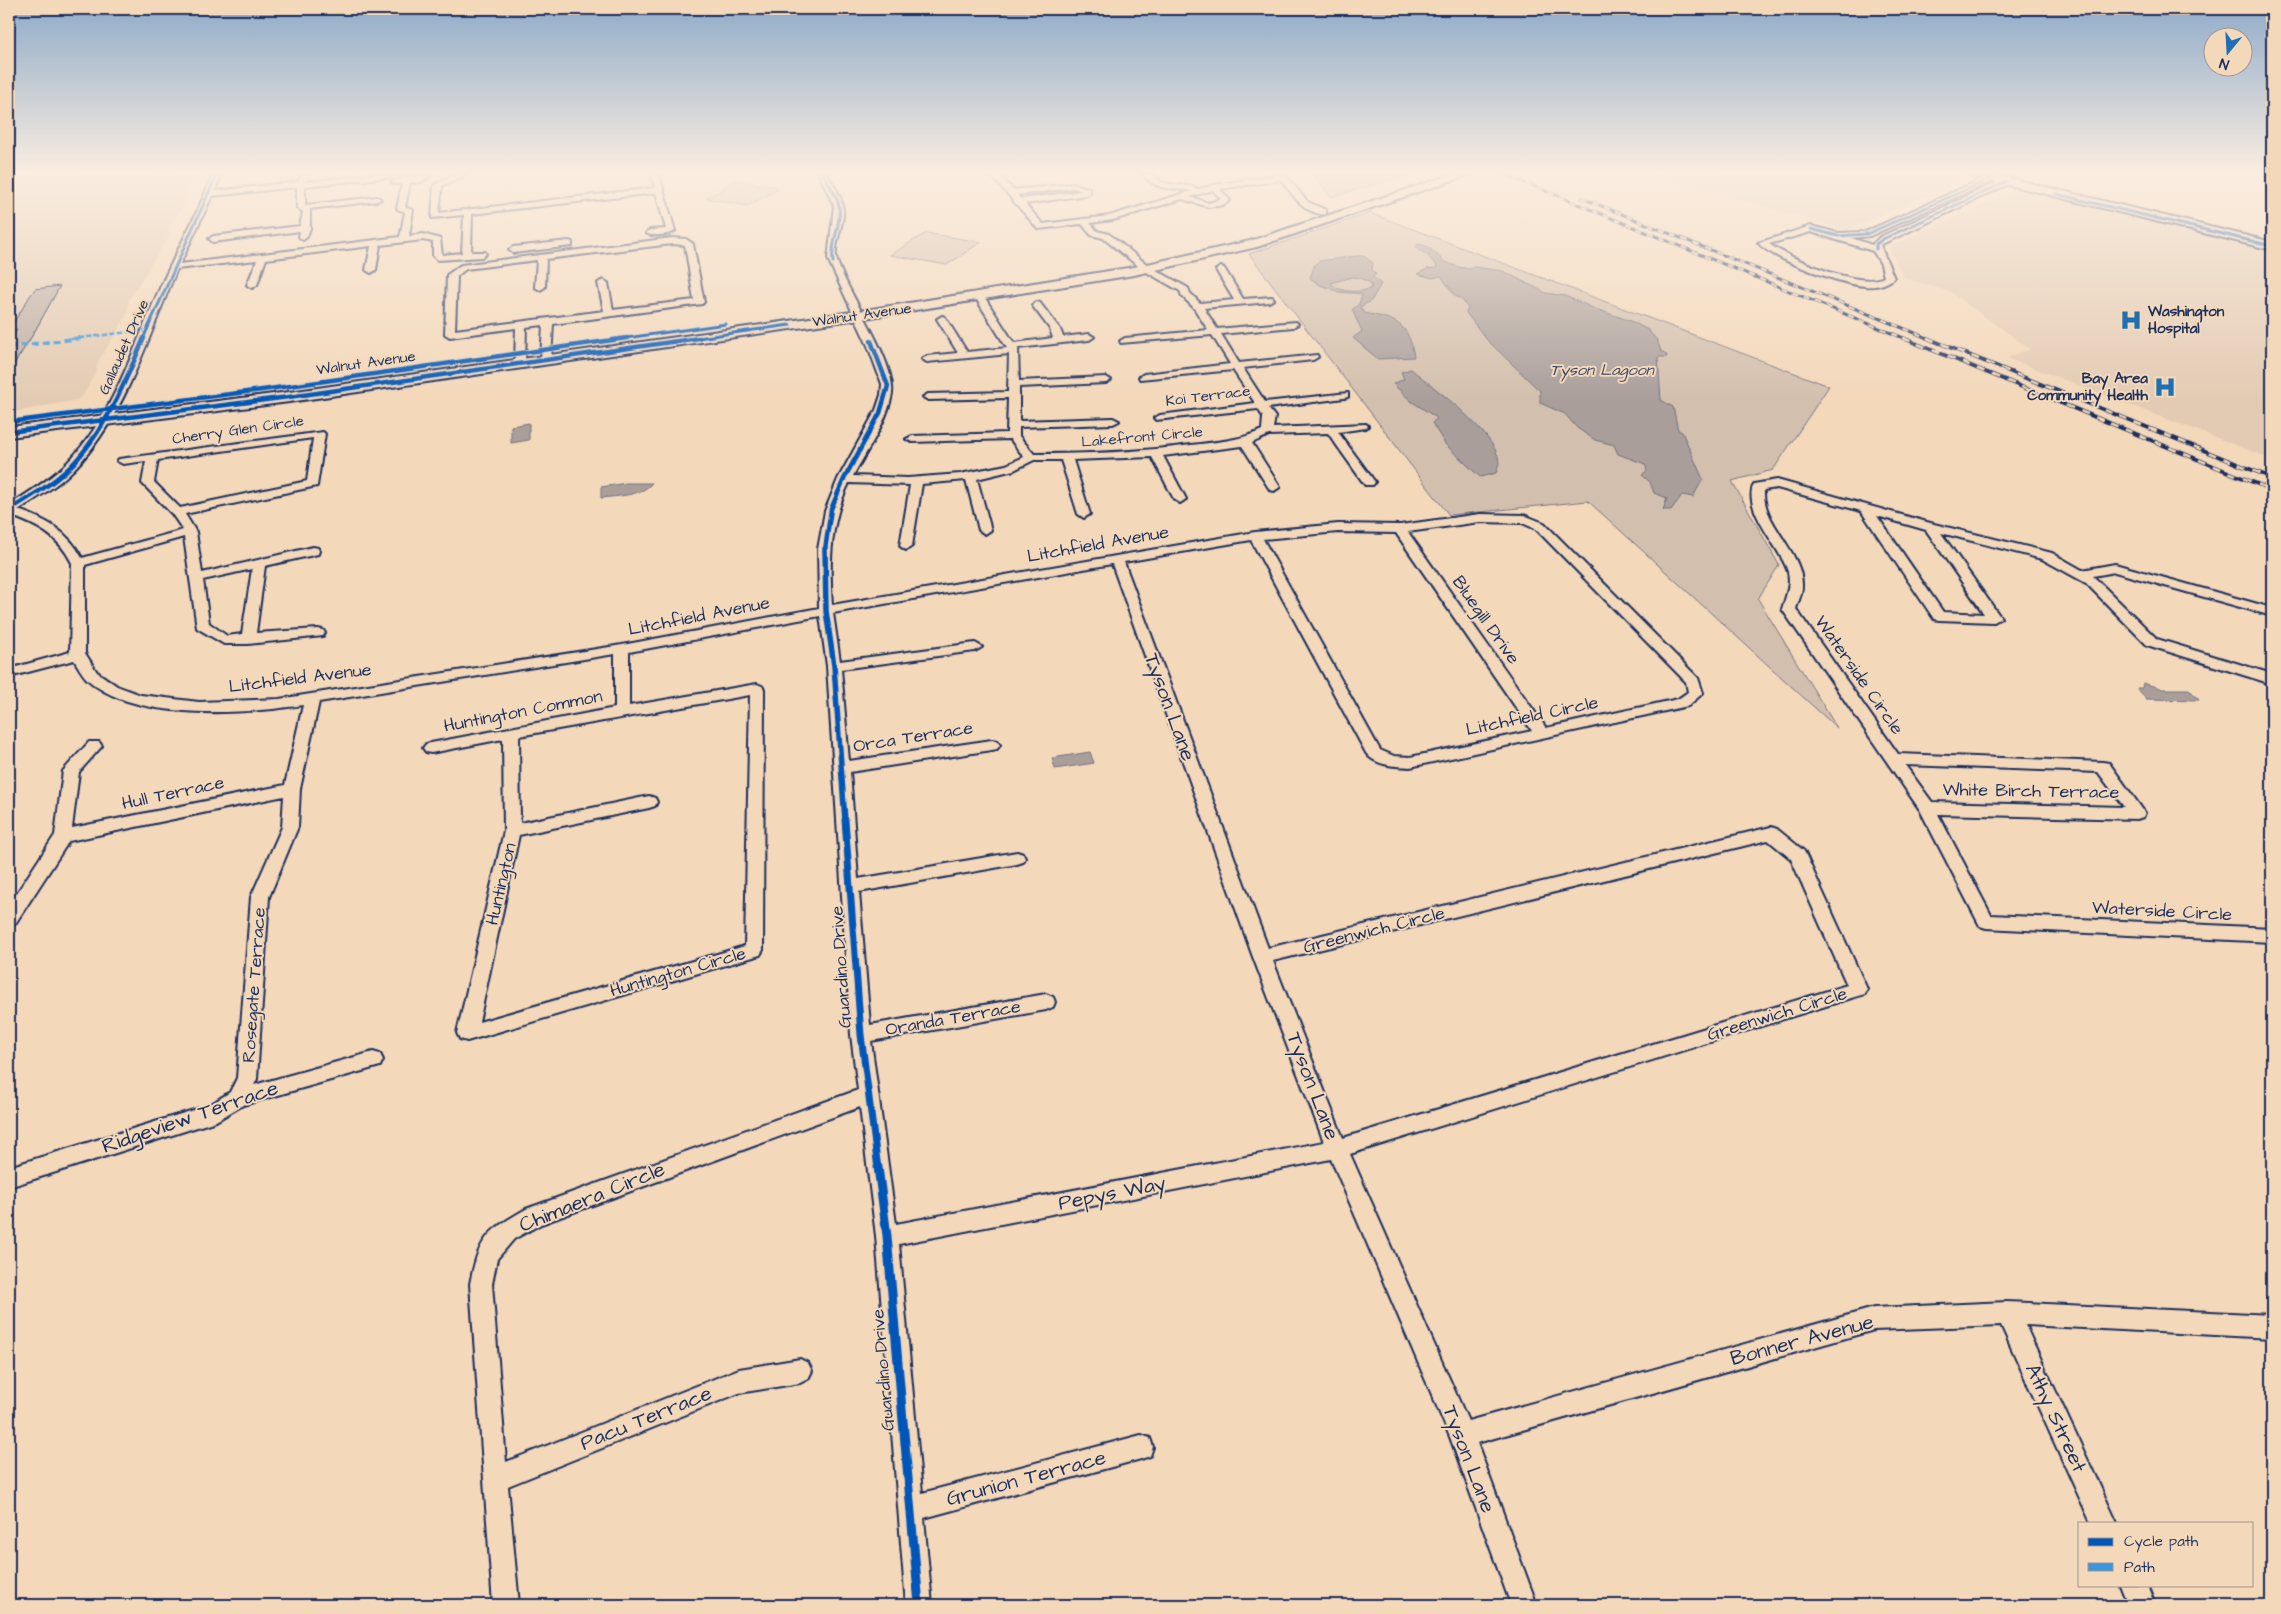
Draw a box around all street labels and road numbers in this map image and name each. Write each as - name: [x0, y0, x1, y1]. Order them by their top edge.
- street label: Gallaudet Drive: [94, 296, 154, 398]
- street label: Walnut Avenue: [811, 298, 913, 332]
- street label: Walnut Avenue: [315, 346, 417, 380]
- street label: Koi Terrace: [1165, 380, 1251, 412]
- street label: Cherry Glen Circle: [171, 410, 305, 451]
- street label: Lakefront Circle: [1080, 421, 1204, 453]
- street label: Litchfield Avenue: [1025, 519, 1171, 569]
- street label: Bluegill Drive: [1445, 571, 1526, 670]
- street label: Litchfield Avenue: [626, 590, 772, 642]
- street label: Waterside Circle: [1809, 610, 1910, 740]
- street label: Tyson Lane: [1135, 649, 1203, 766]
- street label: Litchfield Avenue: [227, 657, 373, 699]
- street label: Huntington Common: [442, 683, 605, 740]
- street label: Litchfield Circle: [1464, 690, 1601, 742]
- street label: Orca Terrace: [851, 715, 975, 759]
- street label: Hull Terrace: [120, 770, 227, 816]
- street label: White Birch Terrace: [1942, 777, 2120, 805]
- street label: Huntington: [479, 840, 524, 928]
- street label: Waterside Circle: [2091, 895, 2233, 927]
- street label: Greenwich Circle: [1301, 900, 1448, 960]
- street label: Guardino Drive: [824, 905, 858, 1029]
- street label: Rosegate Terrace: [236, 906, 273, 1064]
- street label: Huntington Circle: [607, 941, 749, 1004]
- street label: Greenwich Circle: [1704, 981, 1850, 1047]
- street label: Oranda Terrace: [883, 994, 1023, 1042]
- street label: Tyson Lane: [1277, 1028, 1347, 1145]
- street label: Ridgeview Terrace: [98, 1073, 283, 1163]
- street label: Chimaera Circle: [515, 1155, 669, 1239]
- street label: Pepys Way: [1056, 1168, 1169, 1220]
- street label: Bonner Avenue: [1727, 1307, 1877, 1373]
- street label: Guardino Drive: [865, 1308, 901, 1432]
- street label: Athy Street: [2016, 1359, 2094, 1478]
- street label: Pacu Terrace: [576, 1378, 716, 1458]
- street label: Tyson Lane: [1433, 1401, 1503, 1518]
- street label: Grunion Terrace: [943, 1443, 1109, 1513]

